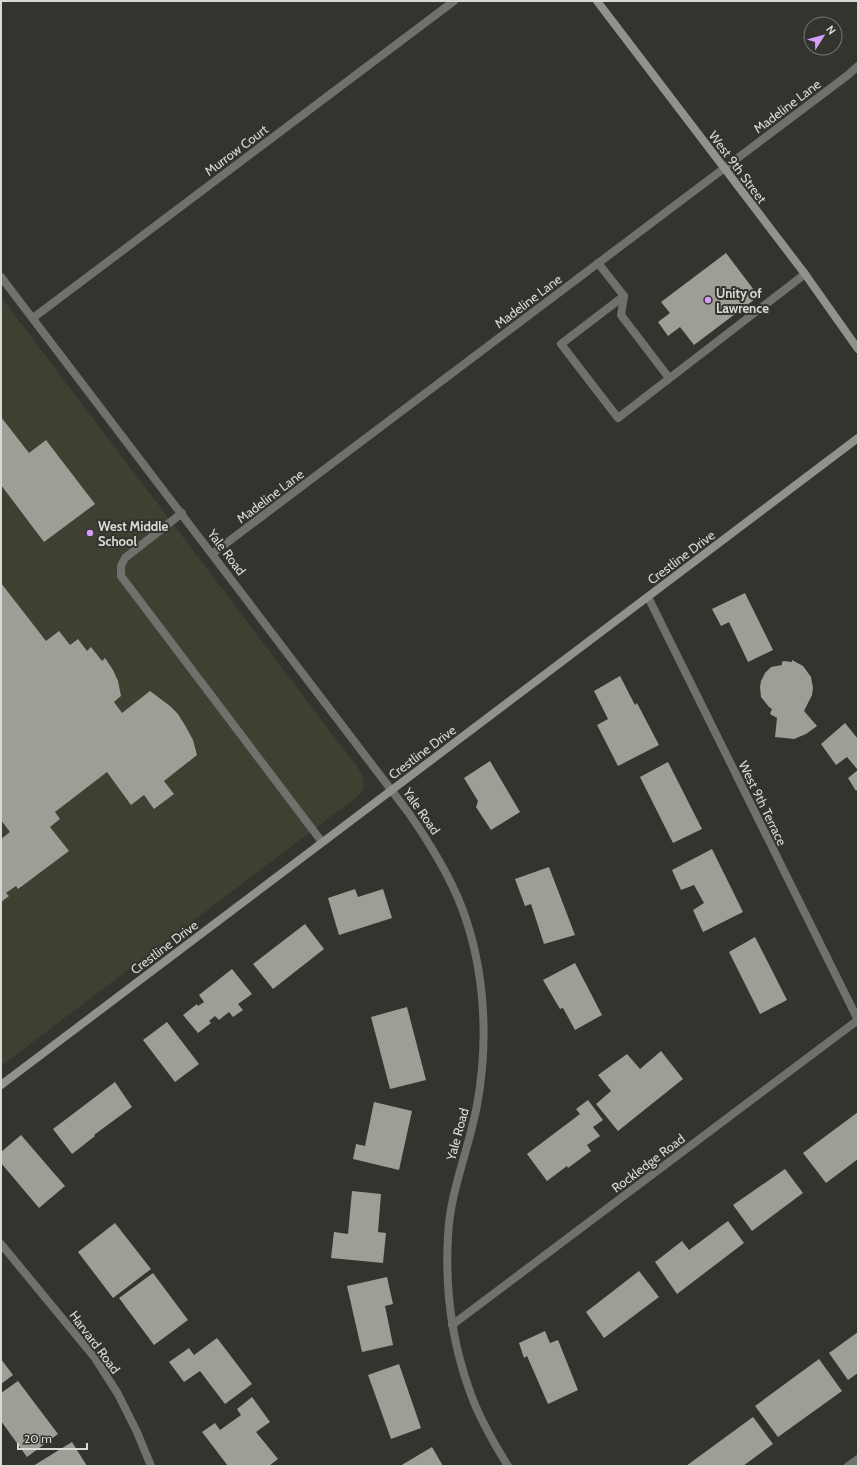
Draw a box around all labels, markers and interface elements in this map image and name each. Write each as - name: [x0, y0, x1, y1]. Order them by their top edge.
- north arrow: [803, 16, 843, 56]
- text: N: [823, 23, 839, 37]
- street label: Madeline Lane: [750, 75, 824, 136]
- street label: Murrow Court: [201, 121, 271, 179]
- street label: West 9th Street: [706, 128, 771, 207]
- street label: Madeline Lane: [491, 270, 565, 331]
- place label: Unity of Lawrence: [716, 285, 769, 316]
- marker: Unity of Lawrence: [703, 295, 713, 305]
- street label: Madeline Lane: [233, 465, 307, 526]
- place label: West Middle School: [98, 518, 169, 549]
- street label: Yale Road: [204, 525, 249, 578]
- street label: Crestline Drive: [644, 526, 718, 587]
- marker: West Middle School: [85, 528, 95, 538]
- street label: Crestline Drive: [385, 721, 459, 782]
- street label: West 9th Terrace: [736, 758, 791, 848]
- street label: Yale Road: [400, 784, 444, 838]
- street label: Crestline Drive: [127, 916, 201, 977]
- street label: Yale Road: [442, 1106, 472, 1163]
- street label: Rockledge Road: [608, 1130, 688, 1196]
- street label: Harvard Road: [66, 1308, 124, 1376]
- scale bar: [18, 1425, 87, 1451]
- text: 20 m: [24, 1431, 52, 1446]

